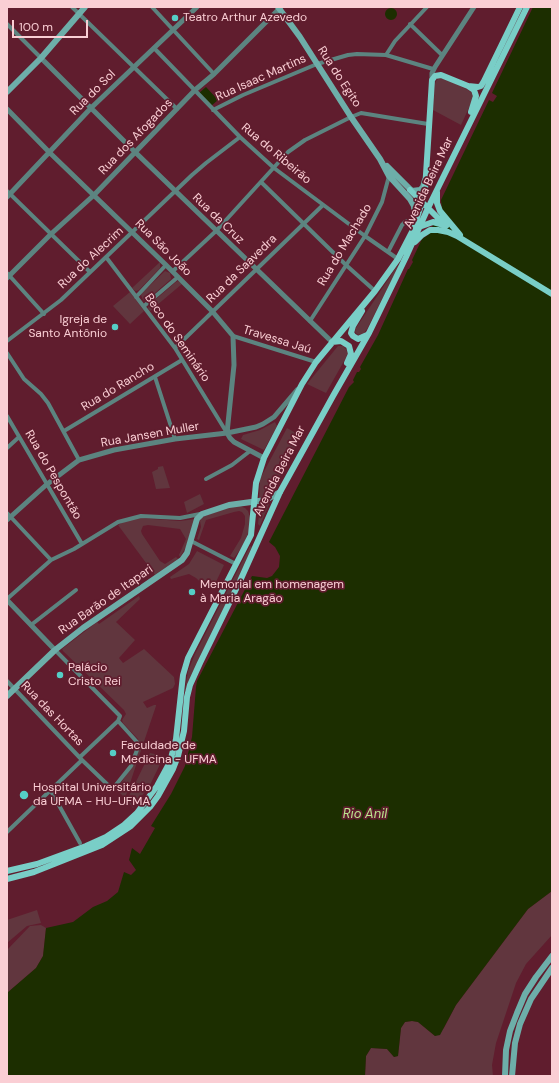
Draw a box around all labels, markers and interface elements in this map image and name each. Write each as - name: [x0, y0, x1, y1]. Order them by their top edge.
- place label: Teatro Arthur Azevedo: [183, 11, 307, 25]
- scale bar: [14, 12, 90, 38]
- marker: Teatro Arthur Azevedo: [170, 13, 180, 23]
- text: 100 m: [19, 19, 53, 35]
- street label: Rua do Egito: [314, 44, 364, 110]
- street label: Rua Isaac Martins: [214, 52, 308, 104]
- street label: Rua do Sol: [67, 67, 119, 119]
- street label: Rua dos Afogados: [96, 96, 176, 178]
- street label: Rua do Ribeirão: [238, 121, 314, 187]
- street label: Avenida Beira Mar: [401, 135, 457, 231]
- street label: Rua da Cruz: [189, 191, 247, 247]
- street label: Rua do Machado: [315, 201, 375, 289]
- street label: Rua São João: [132, 217, 194, 279]
- street label: Rua do Alecrim: [55, 224, 127, 292]
- street label: Rua da Saavedra: [204, 232, 280, 306]
- street label: Beco do Seminário: [141, 291, 213, 385]
- place label: Igreja de Santo Antônio: [28, 313, 107, 341]
- marker: Igreja de Santo Antônio: [110, 322, 120, 332]
- street label: Travessa Jaú: [241, 323, 313, 357]
- street label: Rua do Rancho: [79, 360, 157, 414]
- street label: Rua Jansen Muller: [100, 419, 200, 451]
- street label: Avenida Beira Mar: [251, 423, 309, 519]
- street label: Rua do Pespontão: [22, 428, 84, 522]
- street label: Rua Barão de Itapari: [56, 562, 156, 638]
- place label: Memorial em homenagem à Maria Aragão: [200, 578, 344, 606]
- marker: Memorial em homenagem à Maria Aragão: [187, 587, 197, 597]
- place label: Palácio Cristo Rei: [68, 661, 121, 689]
- marker: Palácio Cristo Rei: [55, 670, 65, 680]
- street label: Rua das Hortas: [18, 679, 86, 749]
- place label: Faculdade de Medicina - UFMA: [121, 739, 217, 767]
- marker: Faculdade de Medicina - UFMA: [108, 748, 118, 758]
- place label: Hospital Universitário da UFMA - HU-UFMA: [33, 781, 151, 809]
- marker: Hospital Universitário da UFMA - HU-UFMA: [18, 789, 30, 801]
- water label: Rio Anil: [343, 807, 387, 823]

